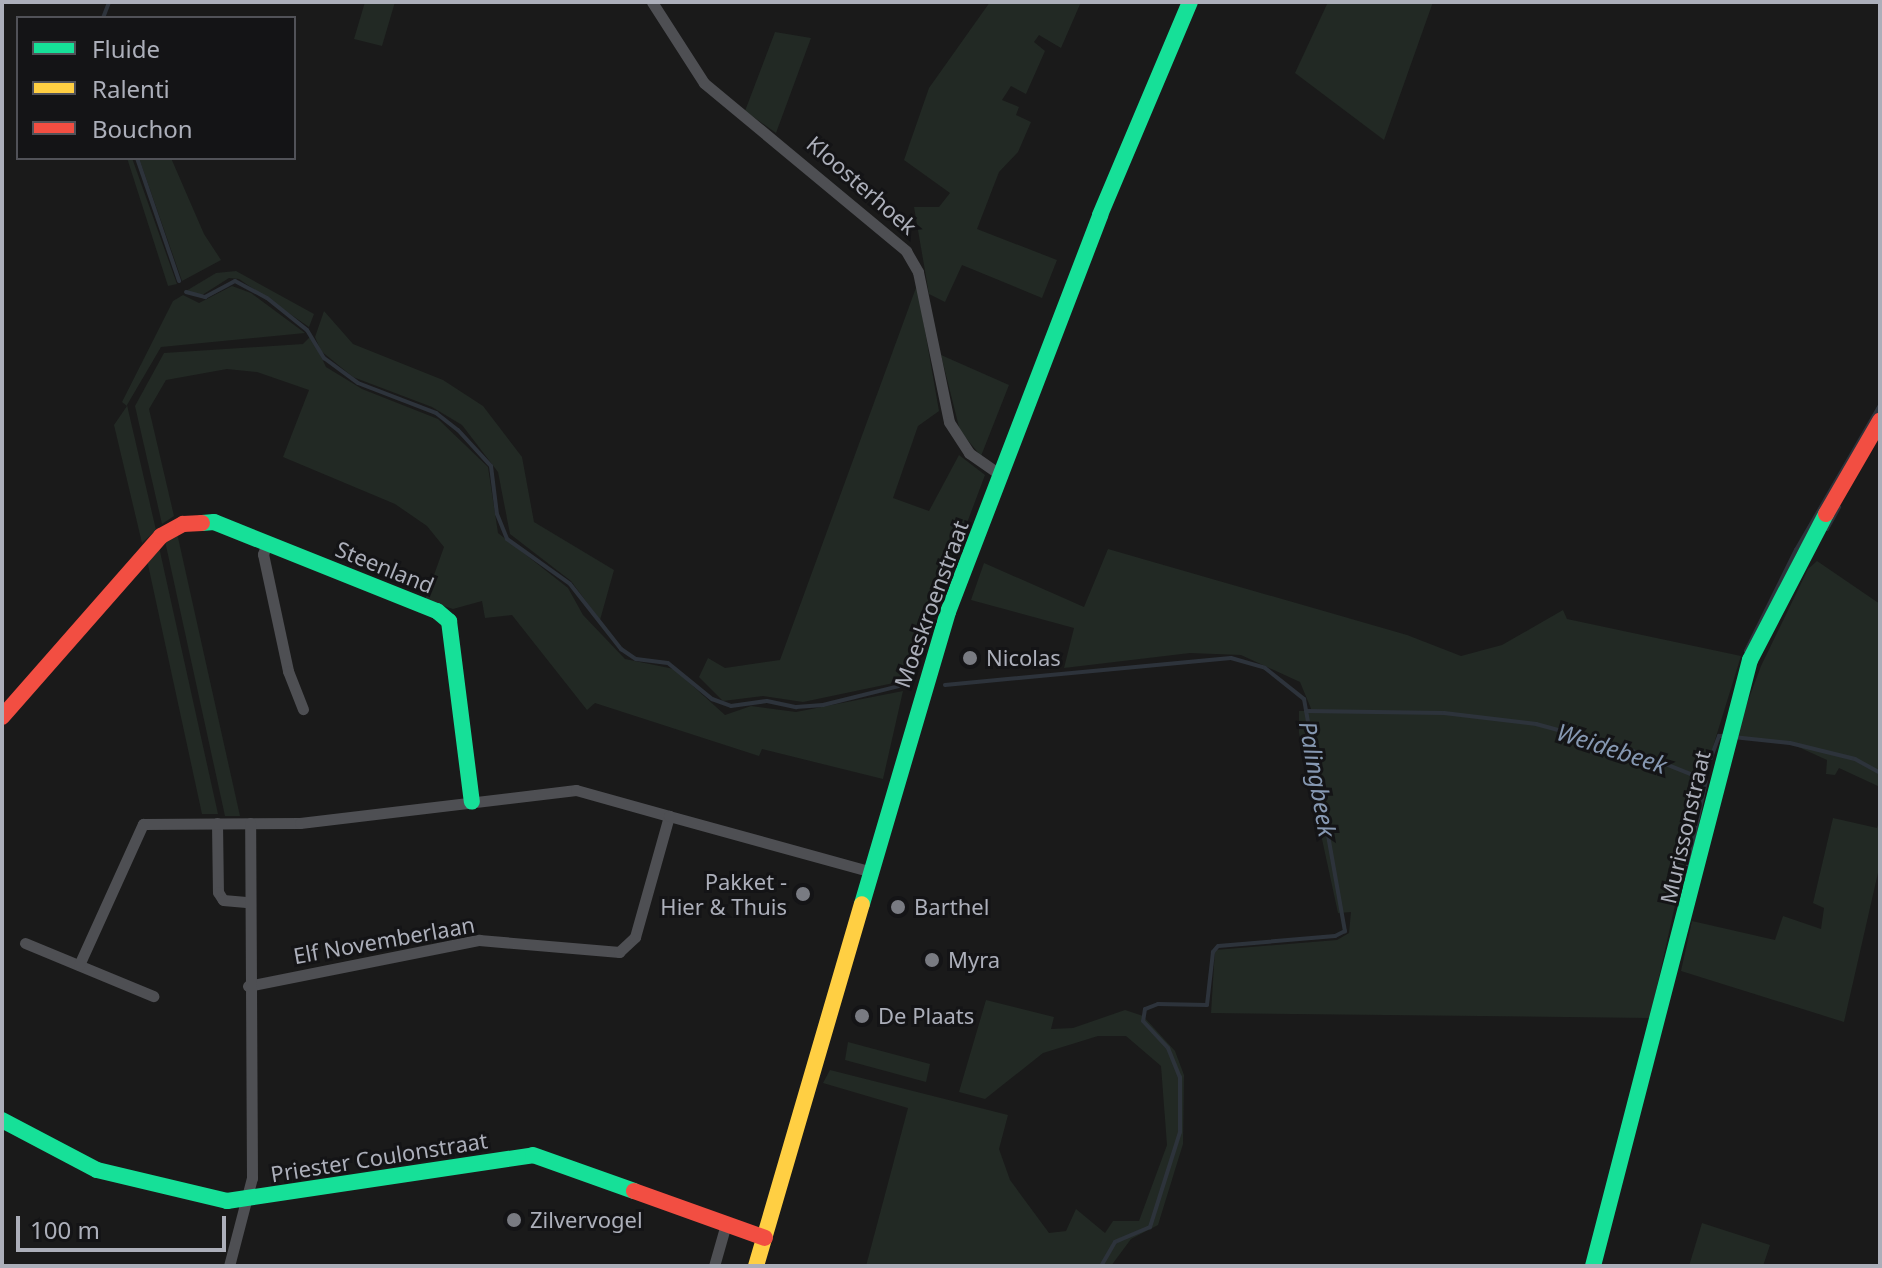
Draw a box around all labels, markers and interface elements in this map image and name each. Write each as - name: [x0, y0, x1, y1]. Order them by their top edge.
- legend: [16, 16, 296, 160]
- text: Fluide: [92, 32, 160, 65]
- text: Ralenti: [92, 72, 170, 105]
- text: Bouchon: [92, 112, 193, 145]
- street label: Kloosterhoek: [802, 130, 922, 240]
- street label: Moeskroenstraat: [889, 517, 973, 691]
- street label: Steenland: [332, 535, 438, 599]
- place label: Nicolas: [986, 645, 1061, 671]
- marker: Nicolas: [961, 649, 979, 667]
- water label: Weidebeek: [1553, 717, 1671, 779]
- water label: Palingbeek: [1294, 719, 1342, 839]
- street label: Murissonstraat: [1655, 748, 1715, 906]
- place label: Pakket - Hier & Thuis: [660, 868, 787, 920]
- marker: Pakket - Hier & Thuis: [794, 885, 812, 903]
- place label: Barthel: [914, 894, 989, 920]
- marker: Barthel: [889, 898, 907, 916]
- street label: Elf Novemberlaan: [291, 911, 477, 969]
- place label: Myra: [948, 947, 1000, 973]
- marker: Myra: [923, 951, 941, 969]
- place label: De Plaats: [878, 1003, 974, 1029]
- marker: De Plaats: [853, 1007, 871, 1025]
- street label: Priester Coulonstraat: [269, 1127, 489, 1187]
- scale bar: [20, 1200, 230, 1250]
- place label: Zilvervogel: [530, 1207, 643, 1233]
- marker: Zilvervogel: [505, 1211, 523, 1229]
- text: 100 m: [30, 1213, 100, 1246]

